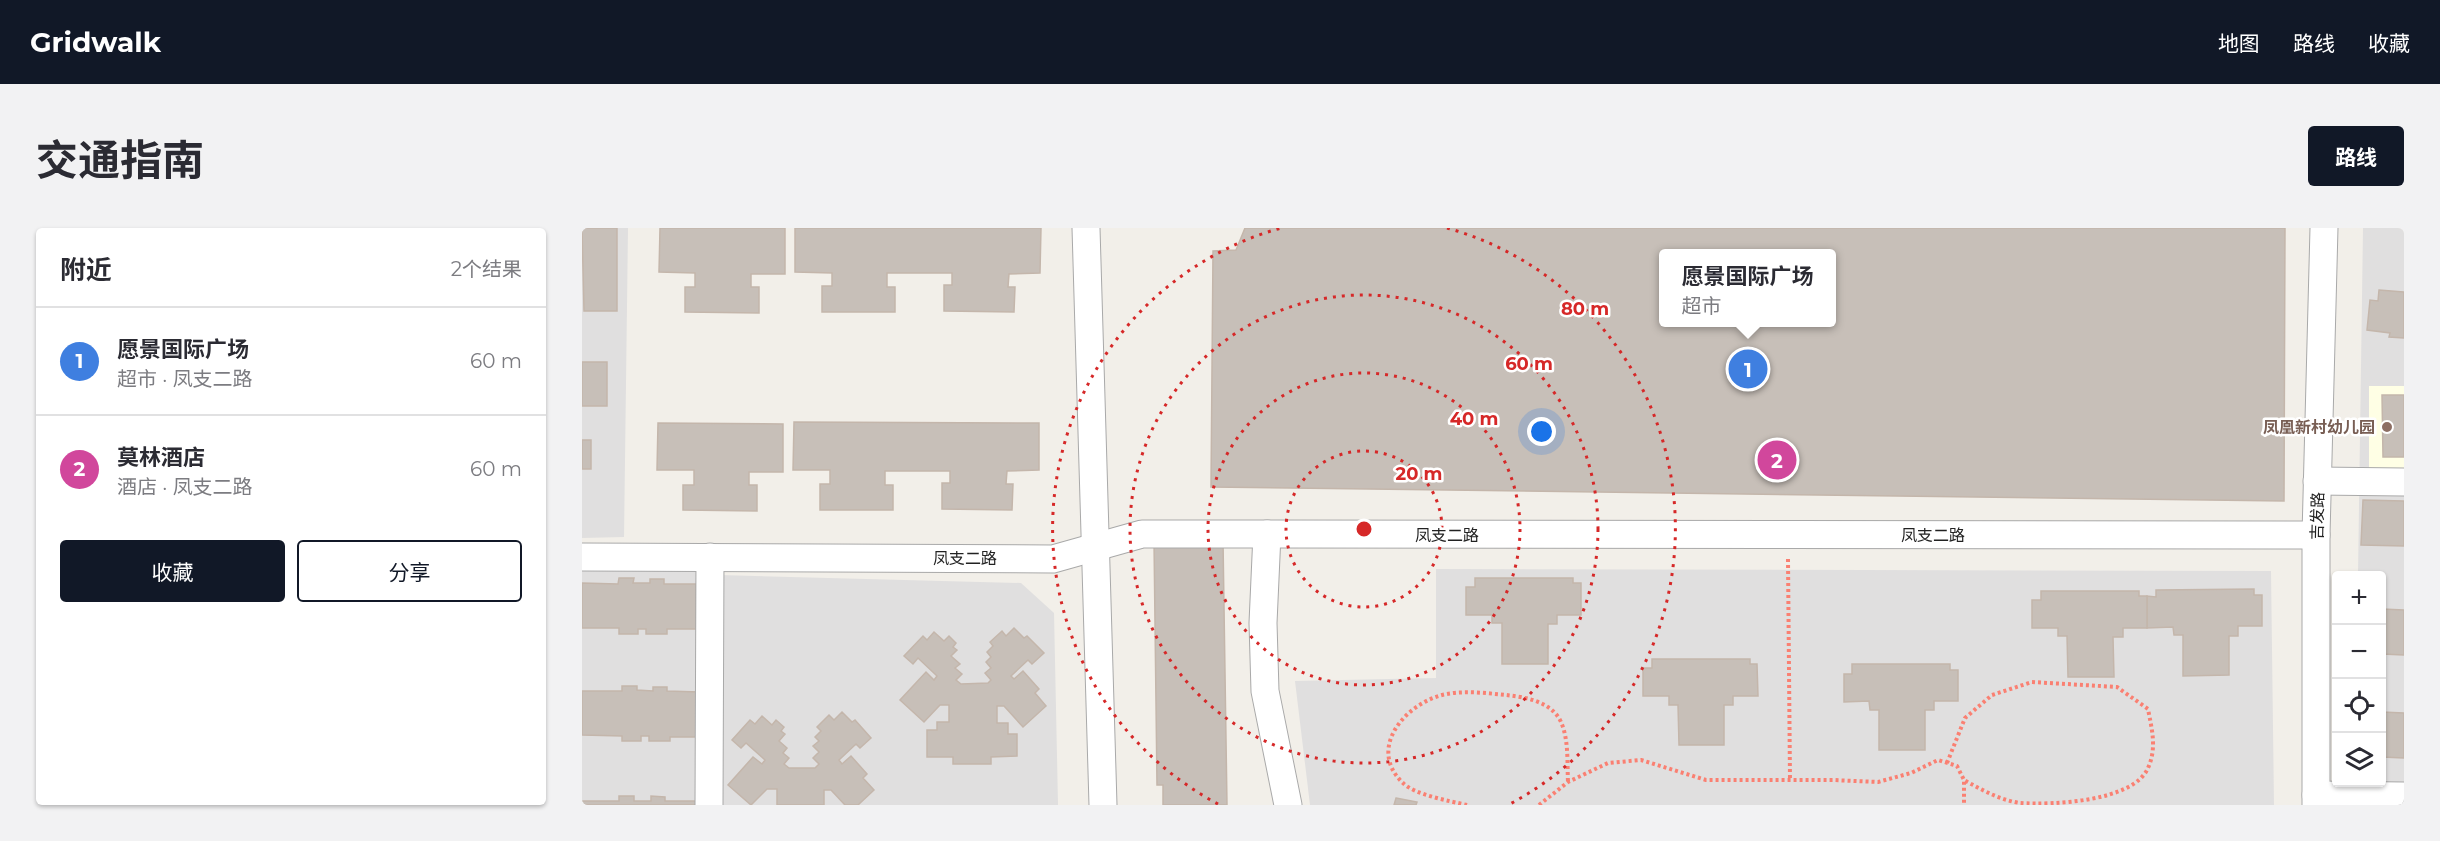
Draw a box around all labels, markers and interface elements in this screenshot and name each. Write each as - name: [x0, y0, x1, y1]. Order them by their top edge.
- text: Gridwalk: [30, 25, 161, 59]
- text: 地图: [2218, 31, 2260, 56]
- text: 路线: [2293, 31, 2335, 56]
- text: 收藏: [2368, 31, 2410, 56]
- button: 路线: [2308, 126, 2404, 186]
- text: 交通指南: [36, 134, 204, 186]
- popup: [1659, 249, 1836, 327]
- text: 附近: [60, 254, 112, 286]
- text: 2个结果: [451, 257, 522, 281]
- text: 愿景国际广场: [1681, 263, 1814, 290]
- text: 超市: [1681, 294, 1721, 318]
- text: 80 m: [1561, 298, 1609, 320]
- text: 愿景国际广场: [117, 336, 249, 363]
- pin: 1: [1728, 346, 1768, 392]
- text: 1: [76, 349, 83, 373]
- text: 60 m: [470, 349, 522, 373]
- text: 60 m: [1505, 353, 1553, 375]
- text: 超市 · 凤支二路: [117, 367, 253, 391]
- text: 40 m: [1450, 408, 1498, 430]
- your location: [1527, 417, 1556, 446]
- place label: 凤凰新村幼儿园: [2263, 418, 2375, 437]
- marker: 凤凰新村幼儿园: [2380, 420, 2394, 434]
- pin: 2: [1758, 438, 1796, 482]
- text: 莫林酒店: [117, 444, 205, 471]
- text: 2: [74, 457, 85, 481]
- text: 60 m: [470, 457, 522, 481]
- text: 20 m: [1396, 463, 1442, 485]
- text: 酒店 · 凤支二路: [117, 475, 253, 499]
- street label: 吉发路: [2308, 492, 2327, 540]
- centre of rings: [1354, 519, 1374, 539]
- street label: 凤支二路: [1415, 526, 1479, 545]
- street label: 凤支二路: [1901, 526, 1965, 545]
- button: 收藏: [60, 540, 285, 602]
- button: 分享: [297, 540, 522, 602]
- street label: 凤支二路: [933, 549, 997, 568]
- map controls: [2332, 571, 2386, 787]
- button: +: [2332, 571, 2386, 625]
- button: −: [2332, 625, 2386, 679]
- button: locate: [2332, 679, 2386, 733]
- button: layers: [2332, 733, 2386, 787]

